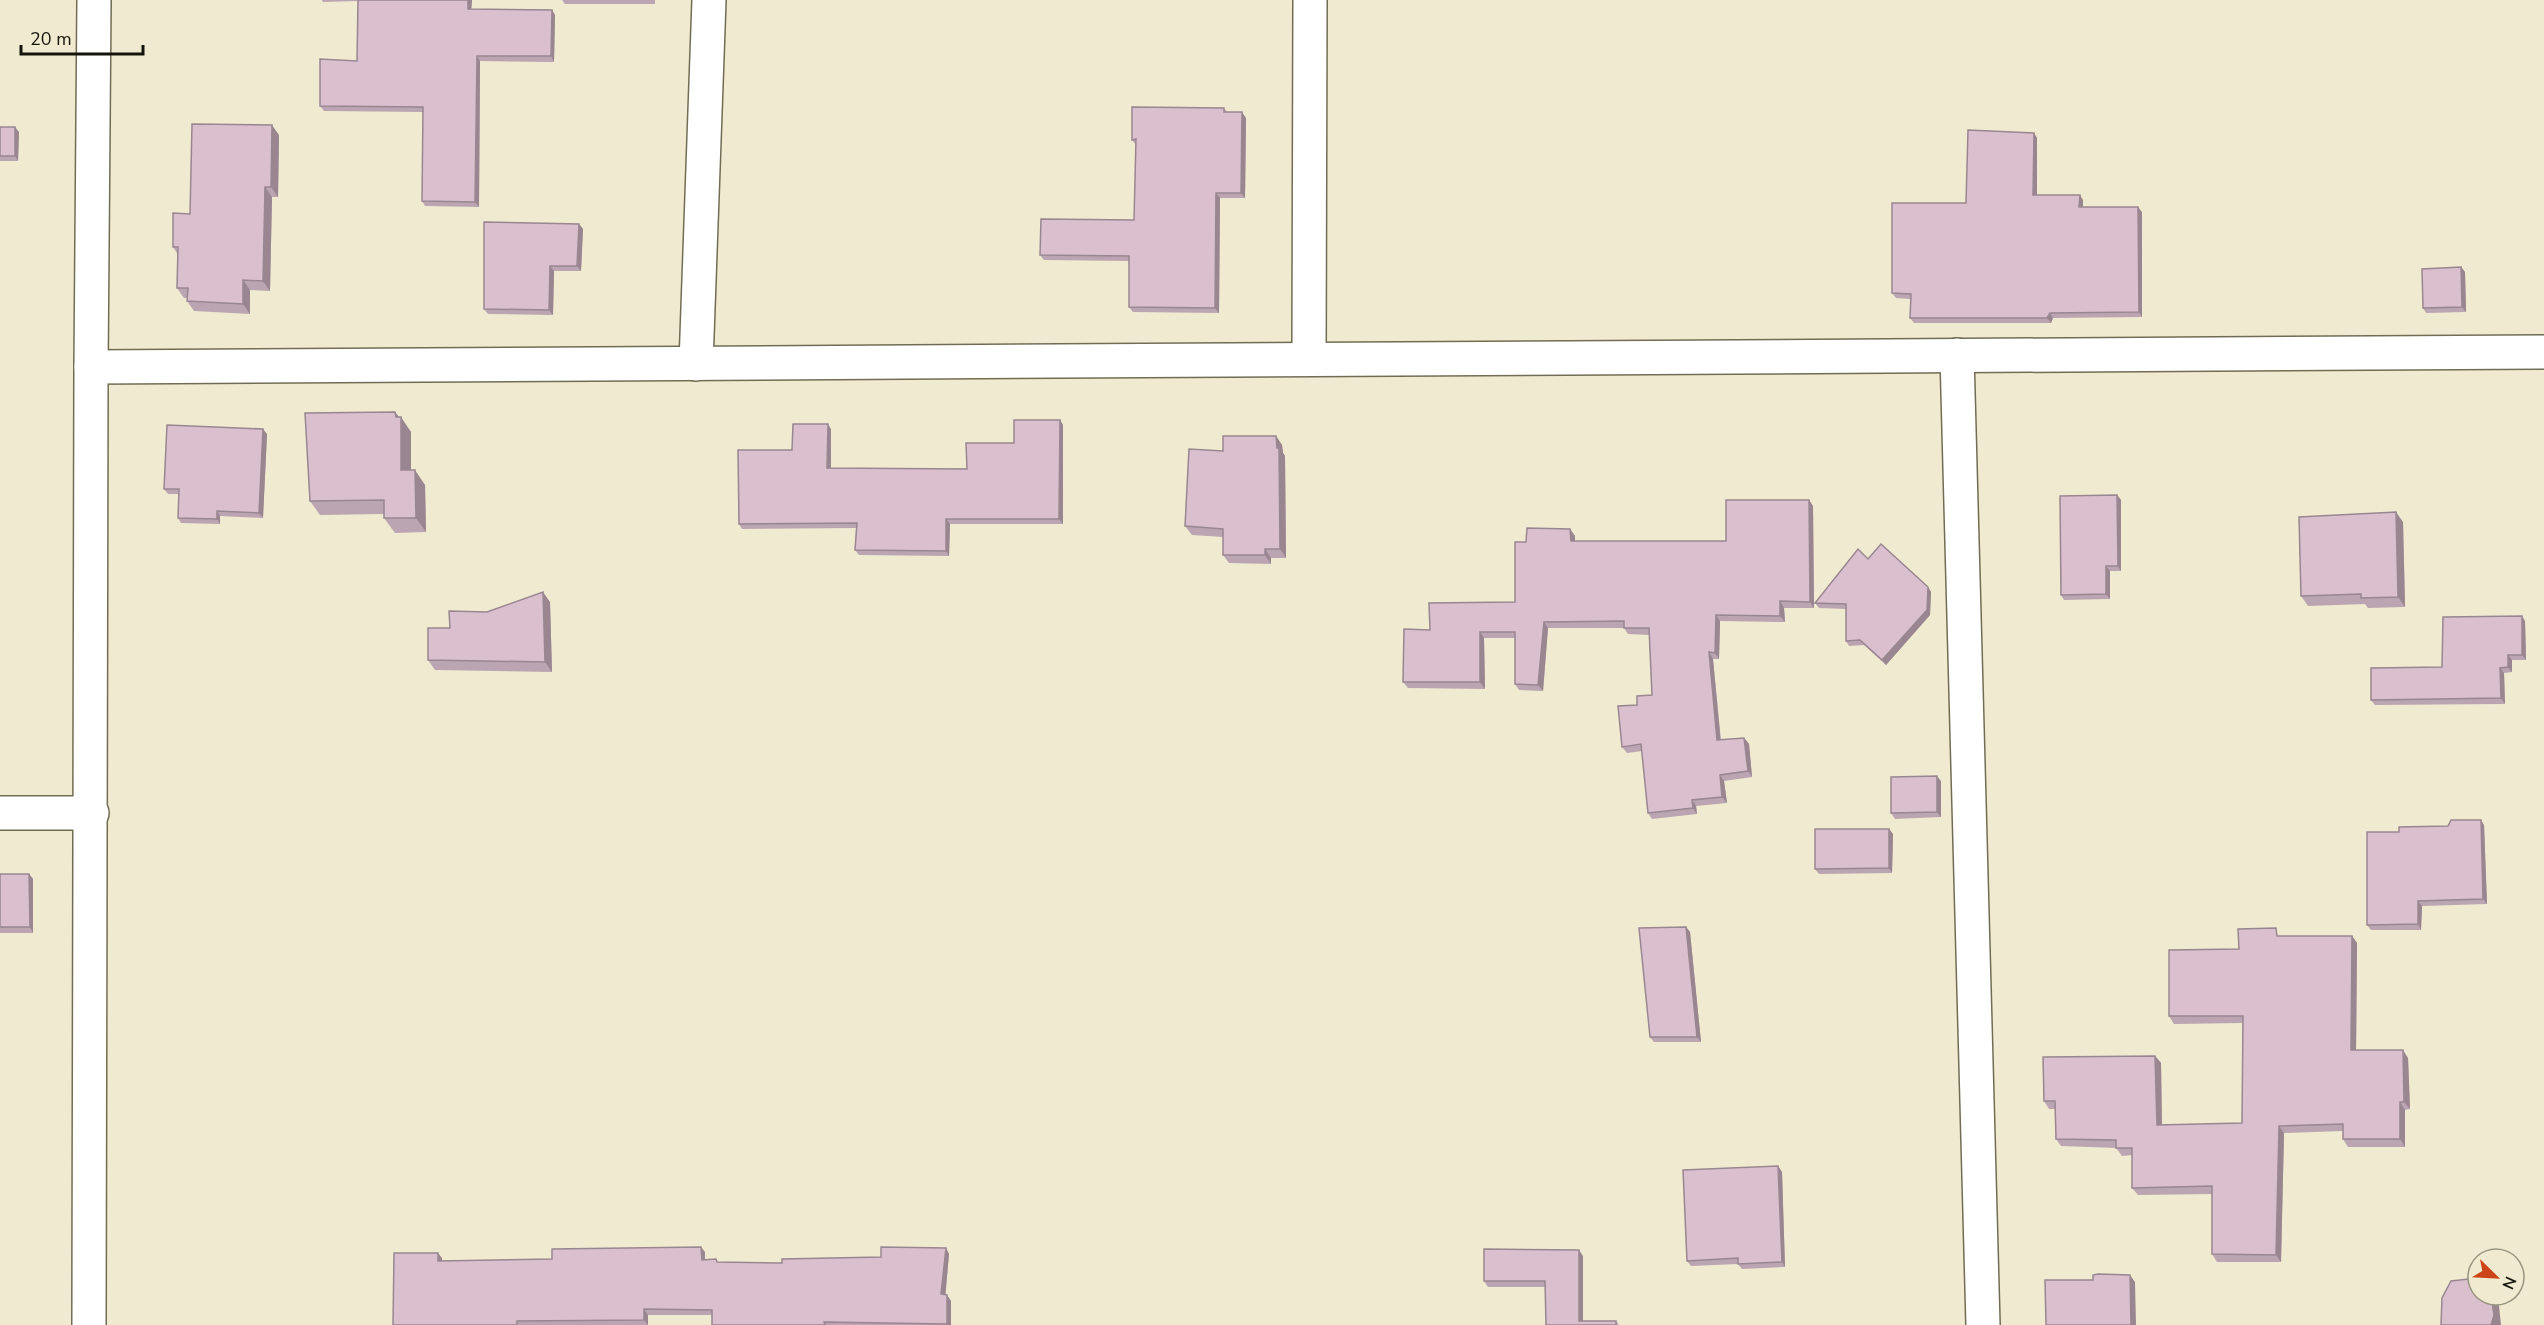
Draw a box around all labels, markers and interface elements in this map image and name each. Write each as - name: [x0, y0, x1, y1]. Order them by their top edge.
- scale bar: [21, 18, 142, 56]
- text: 20 m: [30, 27, 72, 51]
- north arrow: [2466, 1247, 2526, 1307]
- text: N: [2496, 1273, 2521, 1293]

